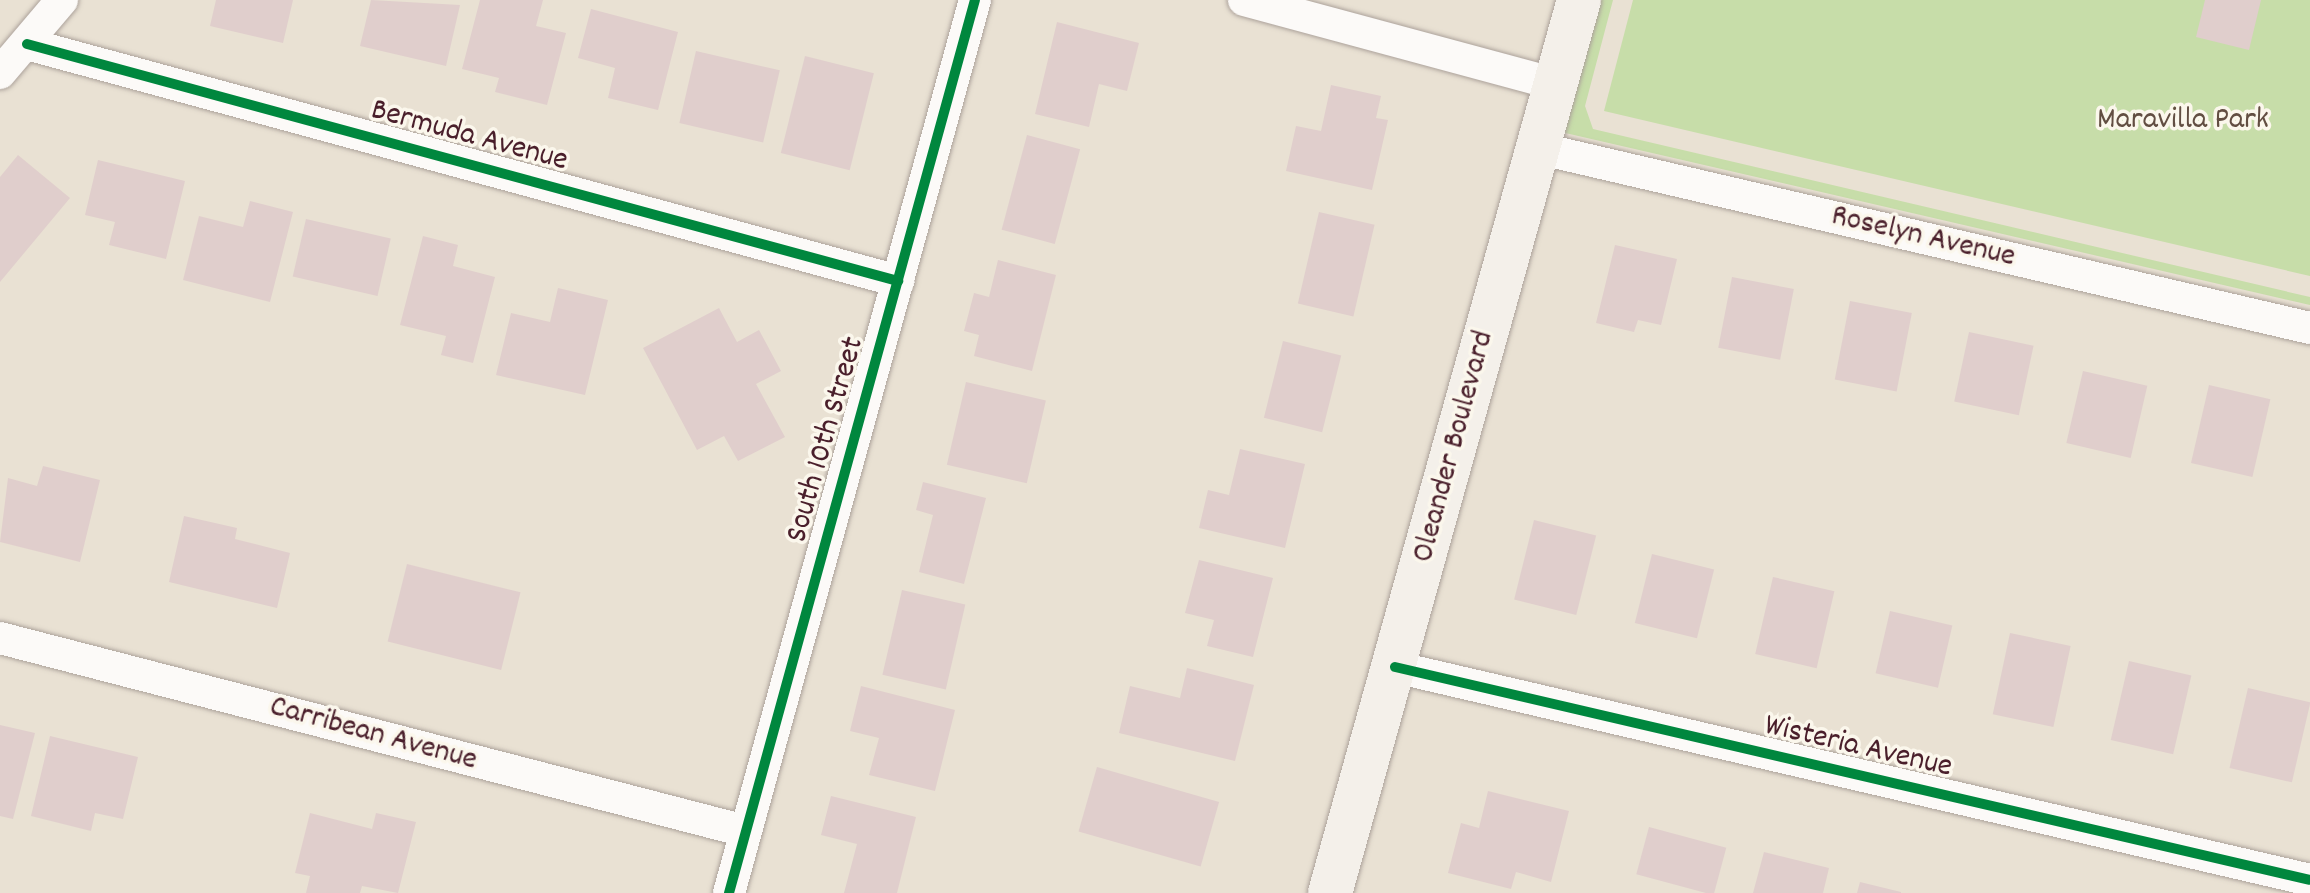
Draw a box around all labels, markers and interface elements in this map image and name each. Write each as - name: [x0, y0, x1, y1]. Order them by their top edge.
- street label: Bermuda Avenue: [367, 92, 571, 182]
- park label: Maravilla Park: [2097, 102, 2269, 140]
- street label: Roselyn Avenue: [1827, 198, 2019, 278]
- street label: Oleander Boulevard: [1406, 327, 1504, 567]
- street label: South 10th Street: [779, 333, 875, 547]
- street label: Carribean Avenue: [265, 689, 481, 781]
- street label: Wisteria Avenue: [1761, 708, 1955, 788]

